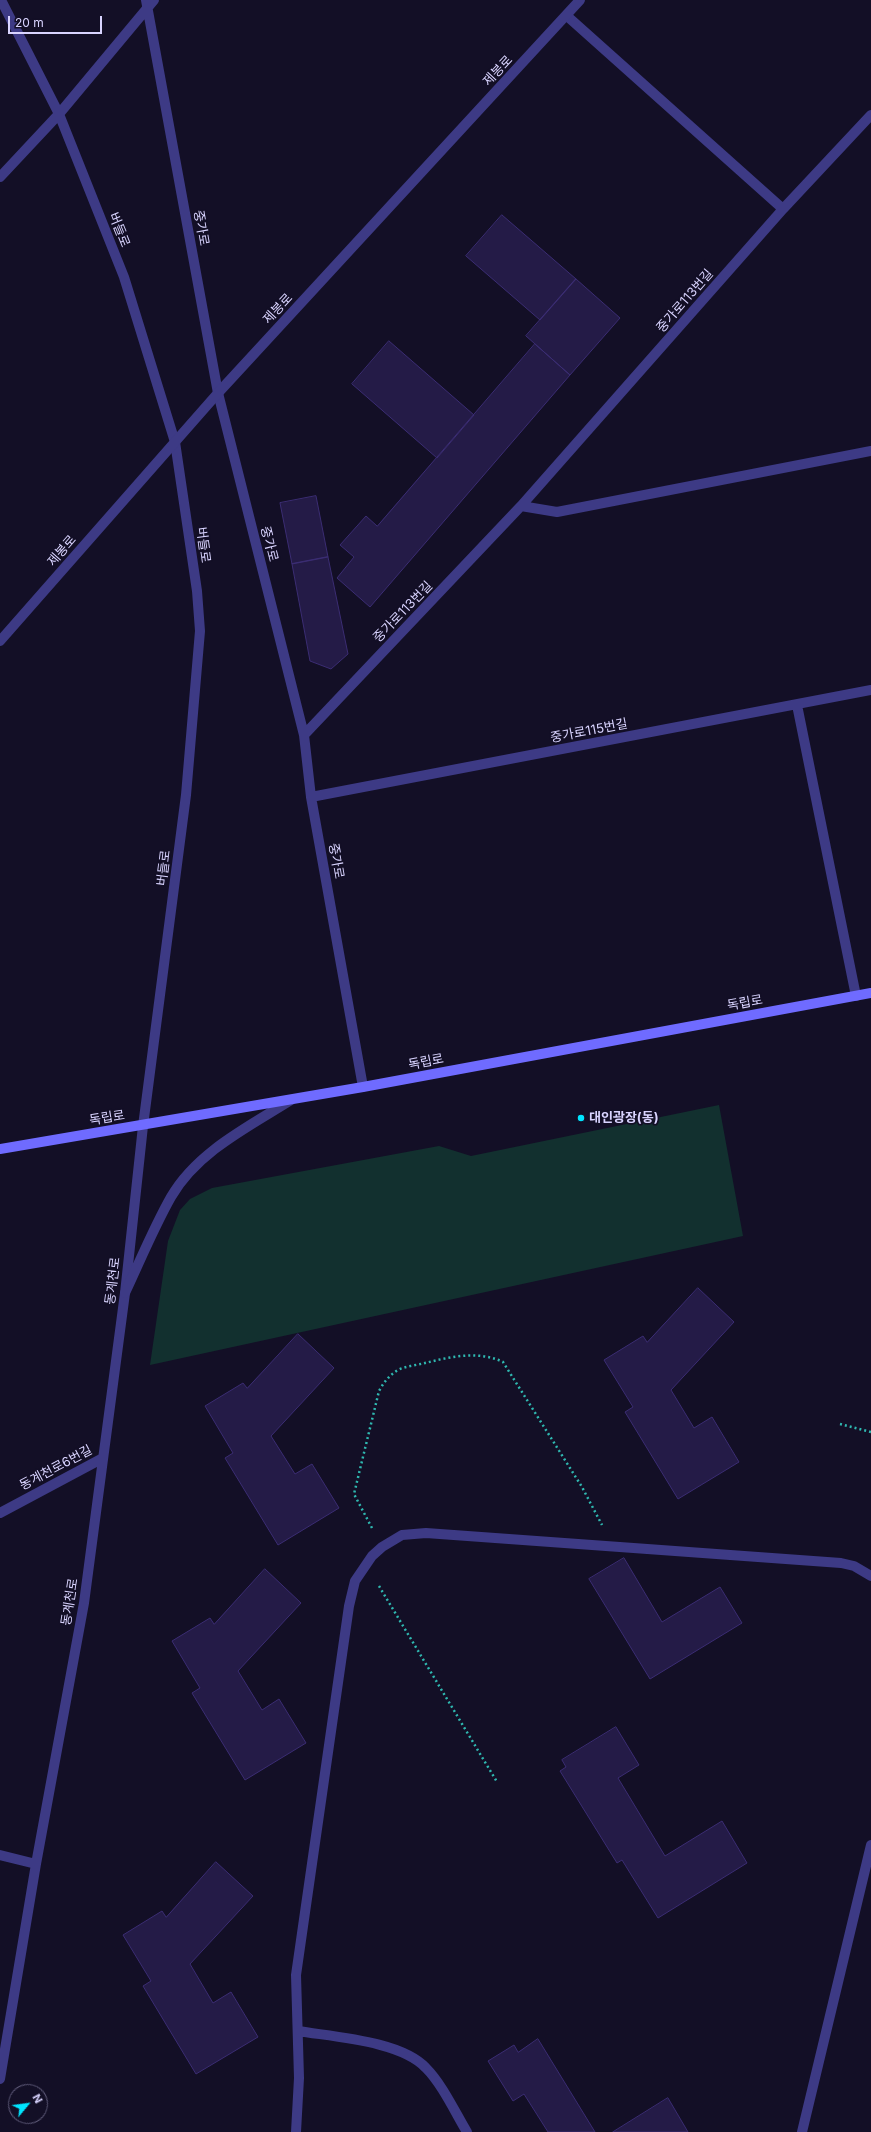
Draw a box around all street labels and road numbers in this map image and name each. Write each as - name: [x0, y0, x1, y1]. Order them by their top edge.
- street label: 제봉로: [480, 53, 516, 89]
- street label: 중가로: [190, 209, 212, 247]
- street label: 버들로: [105, 210, 133, 250]
- street label: 중가로113번길: [653, 266, 717, 336]
- street label: 제봉로: [260, 291, 296, 327]
- street label: 중가로: [257, 525, 281, 563]
- street label: 버들로: [193, 526, 213, 564]
- street label: 제봉로: [44, 532, 80, 570]
- street label: 중가로113번길: [370, 578, 436, 646]
- street label: 중가로115번길: [549, 716, 629, 746]
- street label: 중가로: [325, 842, 347, 880]
- street label: 버들로: [154, 849, 174, 887]
- street label: 독립로: [726, 992, 764, 1014]
- street label: 독립로: [407, 1051, 445, 1073]
- street label: 독립로: [88, 1107, 126, 1129]
- street label: 동계천로: [102, 1256, 124, 1306]
- street label: 동계천로6번길: [17, 1442, 95, 1494]
- street label: 동계천로: [59, 1577, 81, 1627]

